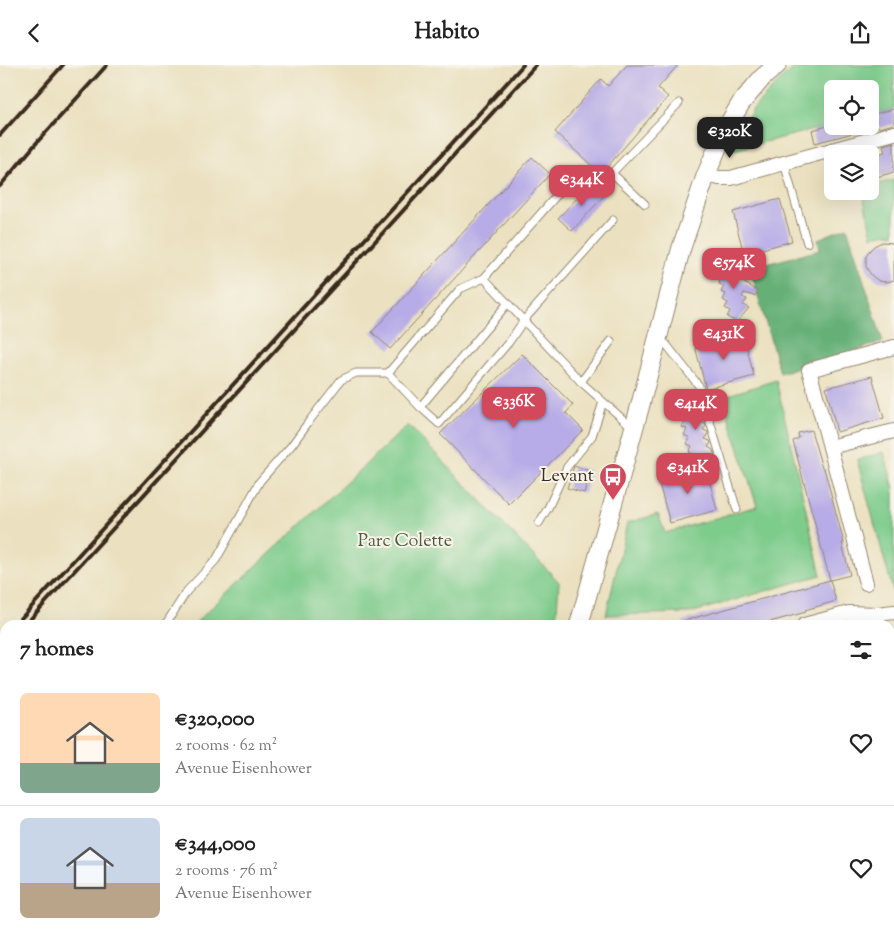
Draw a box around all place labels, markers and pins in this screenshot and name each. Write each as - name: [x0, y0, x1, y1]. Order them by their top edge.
- pin: €320K: [695, 117, 765, 159]
- pin: €344K: [547, 165, 617, 207]
- pin: €574K: [699, 247, 769, 290]
- pin: €431K: [689, 319, 759, 361]
- pin: €336K: [479, 387, 549, 429]
- pin: €414K: [661, 389, 731, 431]
- pin: €341K: [653, 453, 723, 495]
- bus stop icon: Levant: [598, 462, 628, 501]
- place label: Levant: [541, 464, 594, 490]

